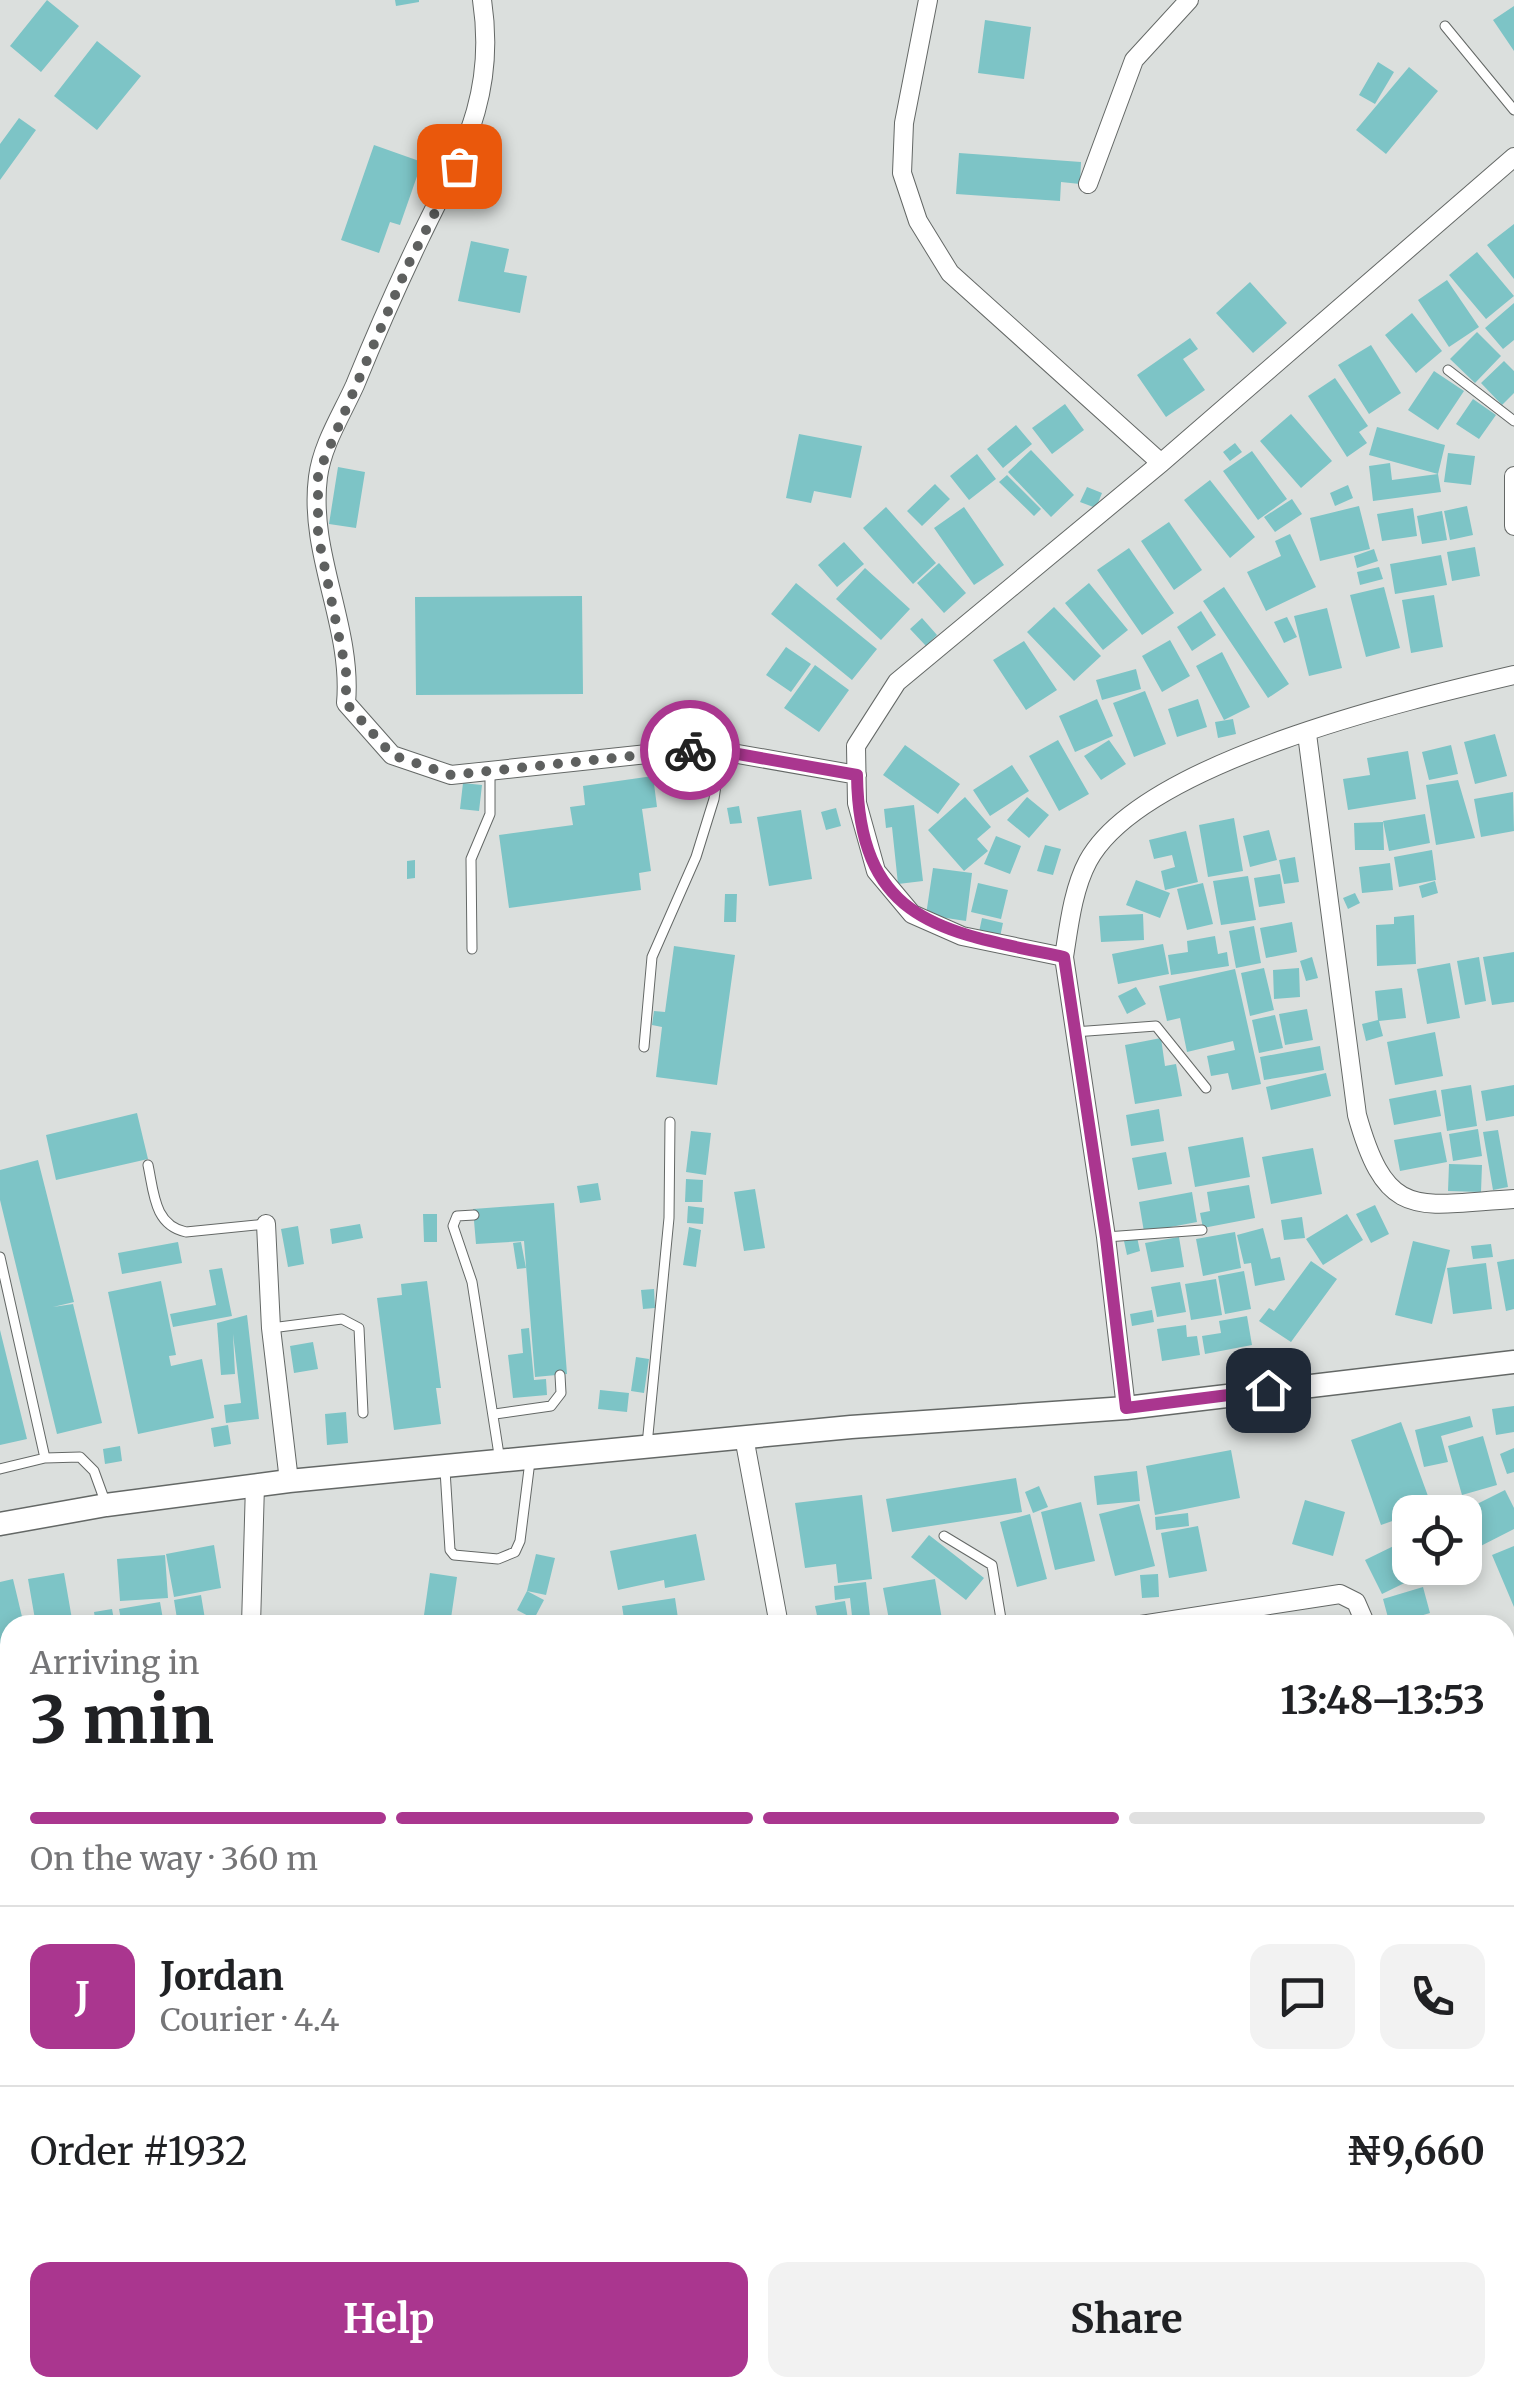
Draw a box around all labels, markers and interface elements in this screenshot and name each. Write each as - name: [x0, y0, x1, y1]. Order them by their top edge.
- pin: [417, 124, 502, 209]
- icon: bag: [432, 139, 487, 194]
- courier: [640, 700, 740, 800]
- icon: bike: [663, 723, 718, 778]
- pin: [1226, 1348, 1311, 1433]
- icon: home: [1241, 1363, 1296, 1418]
- map controls: [1392, 1495, 1482, 1585]
- button: locate: [1392, 1495, 1482, 1585]
- text: Arriving in: [30, 1643, 199, 1683]
- text: 13:48–13:53: [1280, 1677, 1485, 1724]
- text: 3 min: [30, 1679, 214, 1761]
- text: On the way · 360 m: [30, 1839, 318, 1879]
- button: chat: [1250, 1944, 1355, 2049]
- button: phone: [1380, 1944, 1485, 2049]
- text: Jordan: [160, 1953, 284, 2000]
- text: J: [75, 1973, 90, 2020]
- text: Courier · 4.4: [160, 2000, 340, 2040]
- text: Order #1932: [30, 2128, 248, 2175]
- text: ₦9,660: [1346, 2128, 1485, 2175]
- button: Help: [30, 2262, 748, 2377]
- button: Share: [768, 2262, 1485, 2377]

